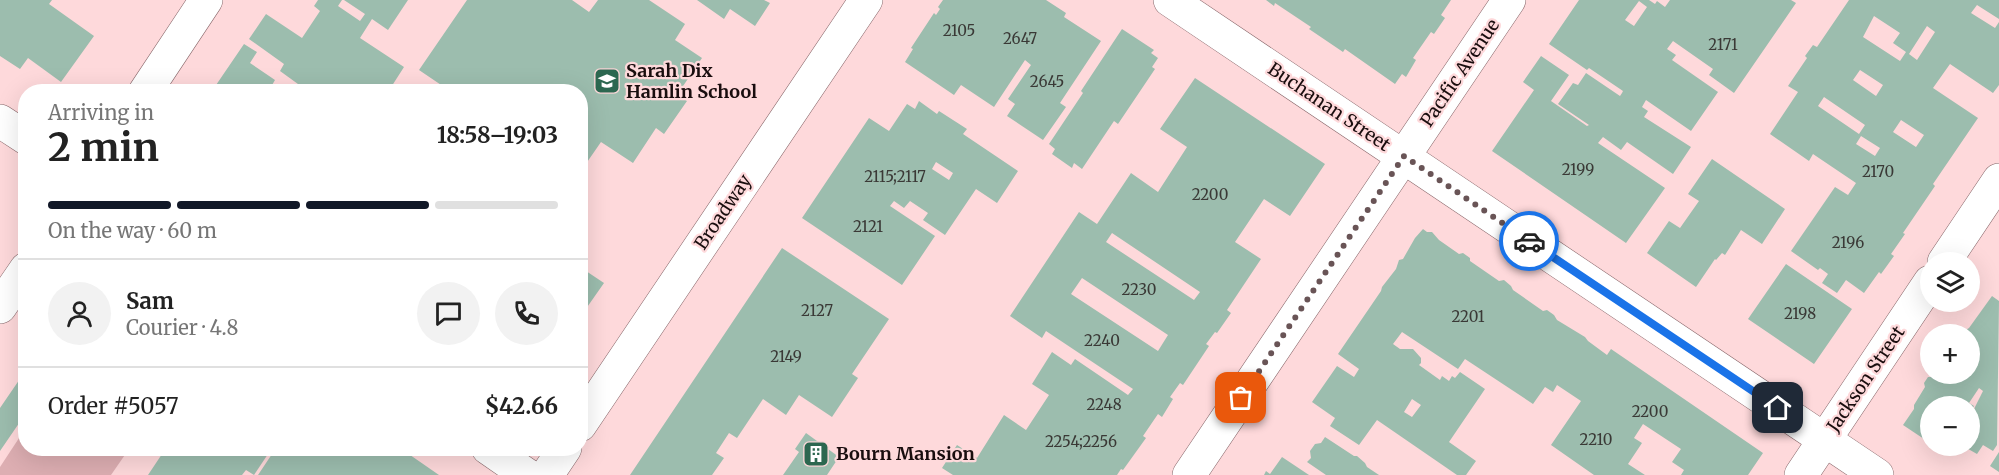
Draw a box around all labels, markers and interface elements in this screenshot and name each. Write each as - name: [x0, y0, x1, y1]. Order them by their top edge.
- street label: Pacific Avenue: [1415, 14, 1504, 131]
- house number: 2105: [943, 21, 975, 40]
- house number: 2647: [1003, 29, 1037, 48]
- house number: 2171: [1708, 35, 1738, 54]
- street label: Buchanan Street: [1264, 57, 1395, 156]
- place label: Sarah Dix Hamlin School: [626, 59, 757, 103]
- school or university icon: Sarah Dix Hamlin School: [592, 66, 622, 96]
- house number: 2645: [1030, 72, 1064, 91]
- text: Arriving in: [48, 100, 154, 125]
- text: 18:58–19:03: [437, 121, 558, 149]
- text: 2 min: [48, 123, 159, 172]
- house number: 2199: [1562, 160, 1594, 179]
- house number: 2170: [1862, 162, 1894, 181]
- house number: 2115;2117: [864, 167, 926, 186]
- street label: Broadway: [689, 169, 756, 254]
- house number: 2200: [1192, 185, 1228, 204]
- courier: [1499, 211, 1559, 271]
- house number: 2121: [853, 217, 883, 236]
- text: On the way · 60 m: [48, 218, 217, 243]
- icon: car: [1513, 225, 1546, 258]
- house number: 2196: [1832, 233, 1864, 252]
- map controls: [1920, 252, 1980, 456]
- button: layers: [1920, 252, 1980, 312]
- house number: 2230: [1121, 280, 1157, 299]
- button: person: [48, 282, 111, 345]
- button: chat: [417, 282, 480, 345]
- button: phone: [495, 282, 558, 345]
- text: Sam: [126, 287, 174, 315]
- house number: 2127: [801, 301, 833, 320]
- house number: 2198: [1784, 304, 1816, 323]
- house number: 2201: [1451, 307, 1485, 326]
- text: Courier · 4.8: [126, 315, 238, 340]
- street label: Jackson Street: [1821, 321, 1910, 437]
- button: +: [1920, 324, 1980, 384]
- house number: 2240: [1084, 331, 1120, 350]
- house number: 2149: [770, 347, 802, 366]
- pin: [1215, 372, 1266, 423]
- icon: bag: [1224, 381, 1257, 414]
- pin: [1752, 382, 1803, 433]
- icon: home: [1761, 391, 1794, 424]
- text: Order #5057: [48, 392, 179, 420]
- text: $42.66: [485, 392, 558, 420]
- house number: 2248: [1086, 395, 1122, 414]
- button: −: [1920, 396, 1980, 456]
- house number: 2200: [1632, 402, 1668, 421]
- house number: 2210: [1580, 430, 1612, 449]
- house number: 2254;2256: [1045, 432, 1117, 451]
- building icon: Bourn Mansion: [801, 439, 831, 469]
- place label: Bourn Mansion: [836, 442, 975, 465]

